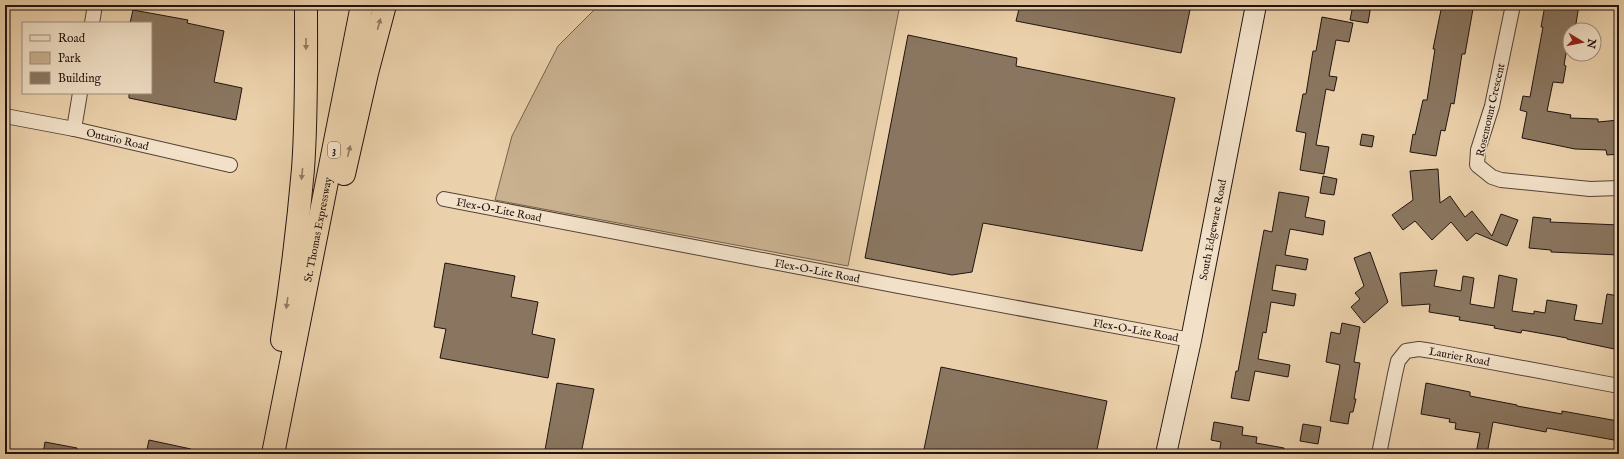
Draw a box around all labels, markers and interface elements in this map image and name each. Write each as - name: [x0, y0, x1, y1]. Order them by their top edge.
- one-way arrow: [376, 18, 382, 30]
- legend: [22, 22, 152, 94]
- north arrow: [1562, 22, 1602, 62]
- text: Road: [58, 31, 86, 46]
- text: N: [1583, 37, 1599, 50]
- one-way arrow: [303, 38, 309, 51]
- text: Park: [58, 51, 81, 66]
- street label: Rosemount Crescent: [1473, 62, 1509, 158]
- text: Building: [58, 71, 102, 86]
- street label: Ontario Road: [85, 126, 150, 154]
- road number: 3: [328, 142, 340, 158]
- one-way arrow: [346, 145, 352, 157]
- one-way arrow: [299, 168, 305, 180]
- street label: St. Thomas Expressway: [301, 175, 336, 283]
- street label: South Edgeware Road: [1197, 178, 1230, 281]
- street label: Flex-O-Lite Road: [455, 195, 543, 226]
- street label: Flex-O-Lite Road: [773, 256, 861, 287]
- one-way arrow: [284, 297, 290, 309]
- street label: Flex-O-Lite Road: [1092, 316, 1180, 346]
- street label: Laurier Road: [1428, 345, 1491, 370]

